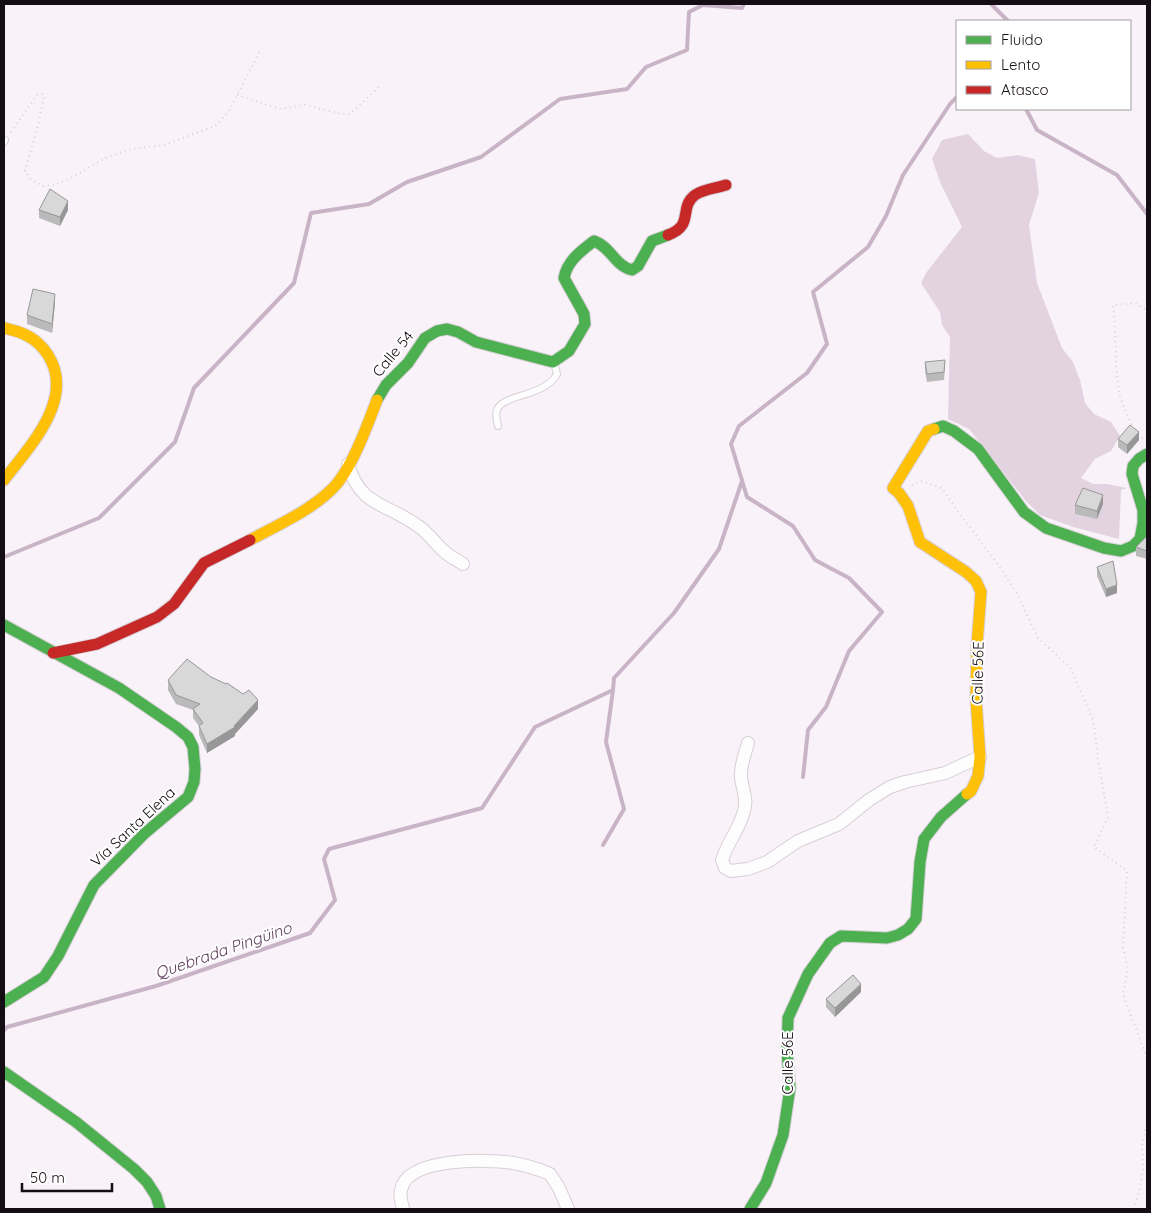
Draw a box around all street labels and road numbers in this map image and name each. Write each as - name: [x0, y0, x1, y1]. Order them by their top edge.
- street label: Calle 54: [368, 327, 417, 381]
- street label: Calle 56E: [967, 641, 988, 705]
- street label: Vía Santa Elena: [86, 783, 179, 871]
- street label: Calle 56E: [778, 1032, 797, 1094]

